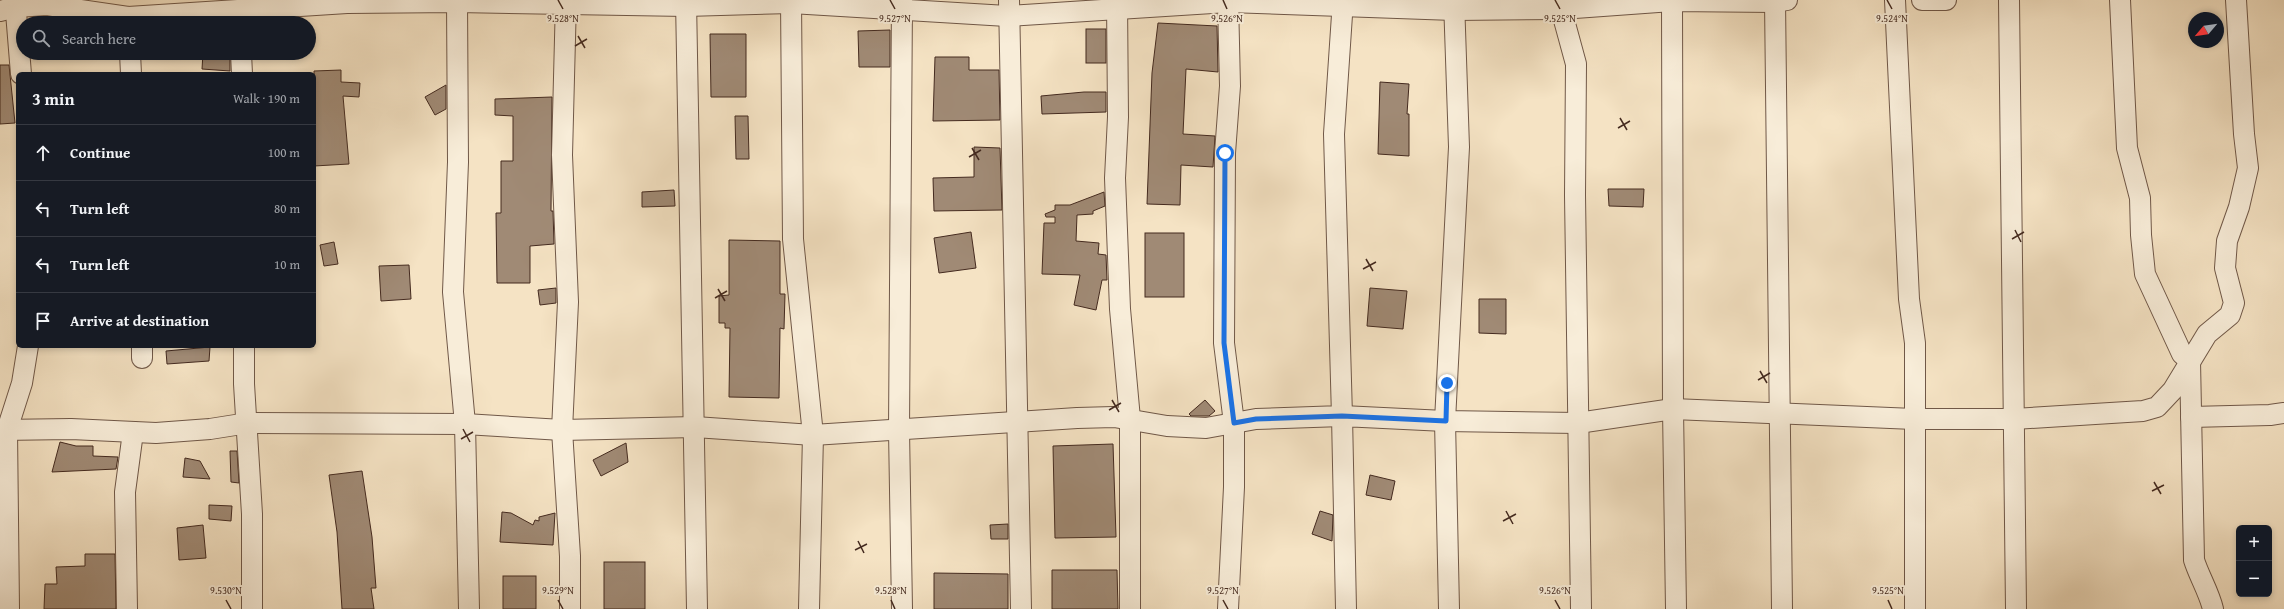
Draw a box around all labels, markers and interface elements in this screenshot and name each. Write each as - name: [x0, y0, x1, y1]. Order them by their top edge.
- text: 9.528°N: [547, 11, 579, 26]
- text: 9.527°N: [879, 11, 911, 26]
- text: 9.526°N: [1211, 11, 1243, 26]
- text: 9.525°N: [1544, 11, 1576, 26]
- text: 9.524°N: [1876, 11, 1908, 26]
- north arrow: [2188, 12, 2224, 48]
- search box: [16, 16, 316, 60]
- icon: search: [30, 27, 52, 49]
- text: Search here: [62, 28, 136, 49]
- text: 3 min: [32, 86, 74, 111]
- text: Walk · 190 m: [233, 89, 300, 108]
- icon: ahead: [32, 142, 54, 164]
- text: Continue: [70, 142, 131, 163]
- text: 100 m: [268, 143, 300, 162]
- route start: [1216, 144, 1234, 162]
- icon: left: [32, 198, 54, 220]
- text: Turn left: [70, 198, 129, 219]
- text: 80 m: [274, 199, 300, 218]
- icon: left: [32, 254, 54, 276]
- text: Turn left: [70, 254, 129, 275]
- text: 10 m: [274, 255, 300, 274]
- icon: arrive: [32, 310, 54, 332]
- text: Arrive at destination: [70, 310, 209, 331]
- route end: [1438, 374, 1456, 392]
- map controls: [2236, 525, 2272, 597]
- button: +: [2236, 525, 2272, 561]
- button: −: [2236, 561, 2272, 597]
- text: 9.530°N: [210, 583, 242, 598]
- text: 9.529°N: [542, 583, 574, 598]
- text: 9.528°N: [875, 583, 907, 598]
- text: 9.527°N: [1207, 583, 1239, 598]
- text: 9.526°N: [1539, 583, 1571, 598]
- text: 9.525°N: [1872, 583, 1904, 598]

